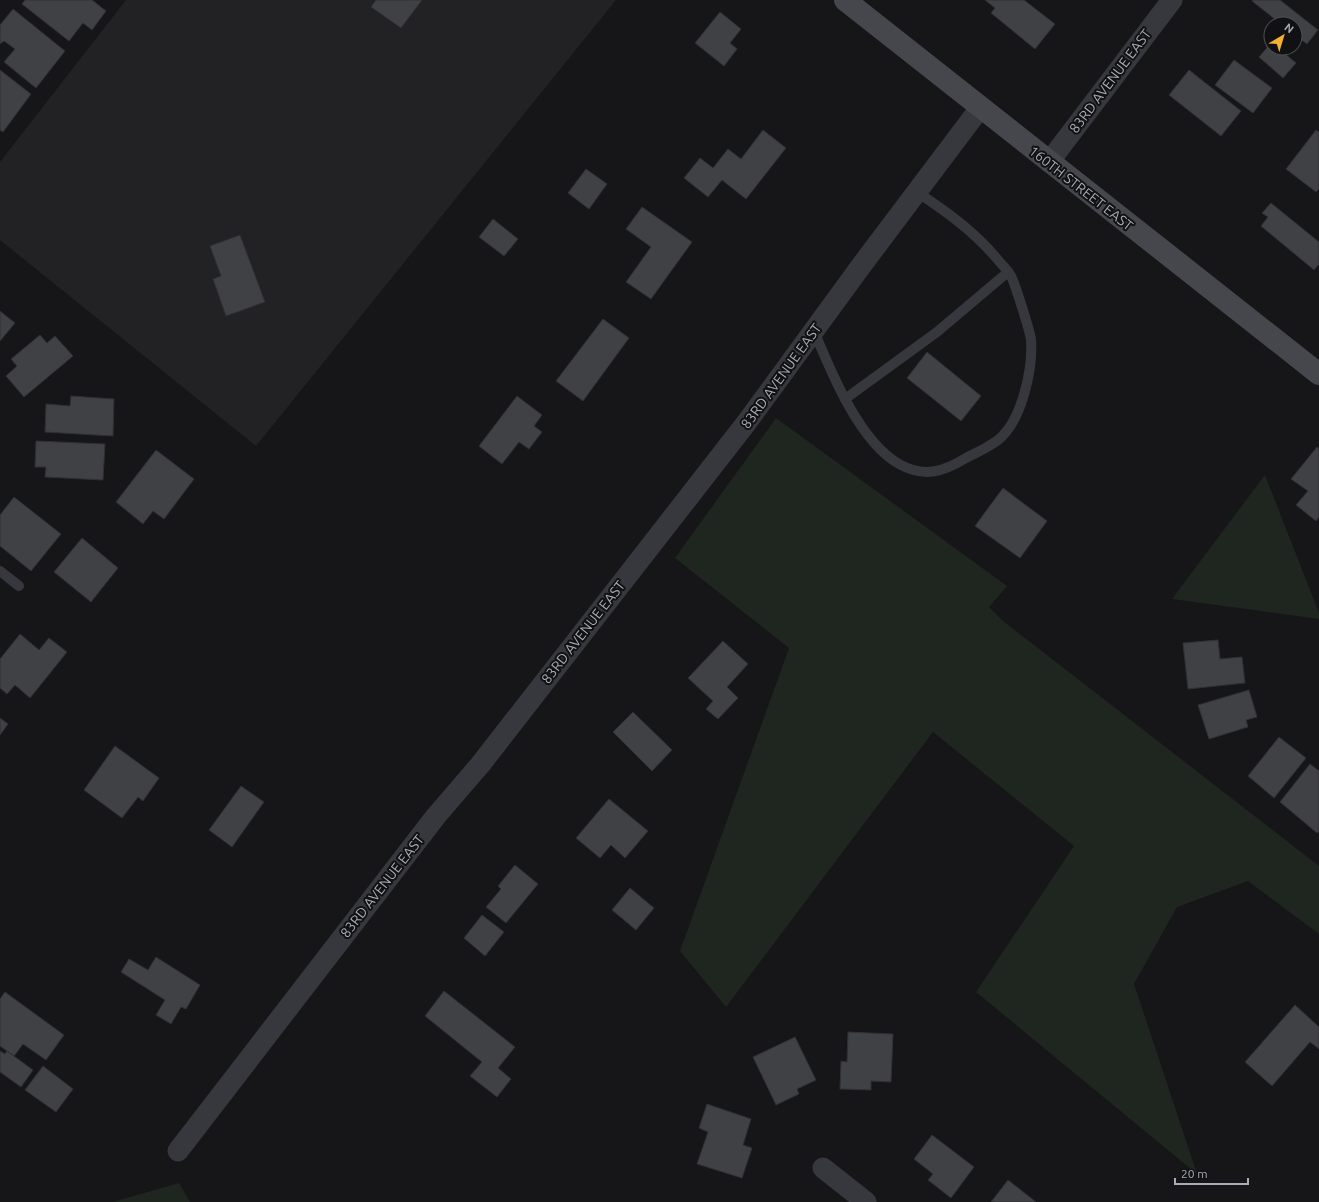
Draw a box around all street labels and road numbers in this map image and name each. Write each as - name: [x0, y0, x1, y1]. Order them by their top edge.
- street label: 83RD AVENUE EAST: [1066, 26, 1154, 136]
- street label: 160TH STREET EAST: [1026, 142, 1136, 234]
- street label: 83RD AVENUE EAST: [738, 320, 825, 432]
- street label: 83RD AVENUE EAST: [538, 577, 628, 687]
- street label: 83RD AVENUE EAST: [337, 831, 427, 941]

